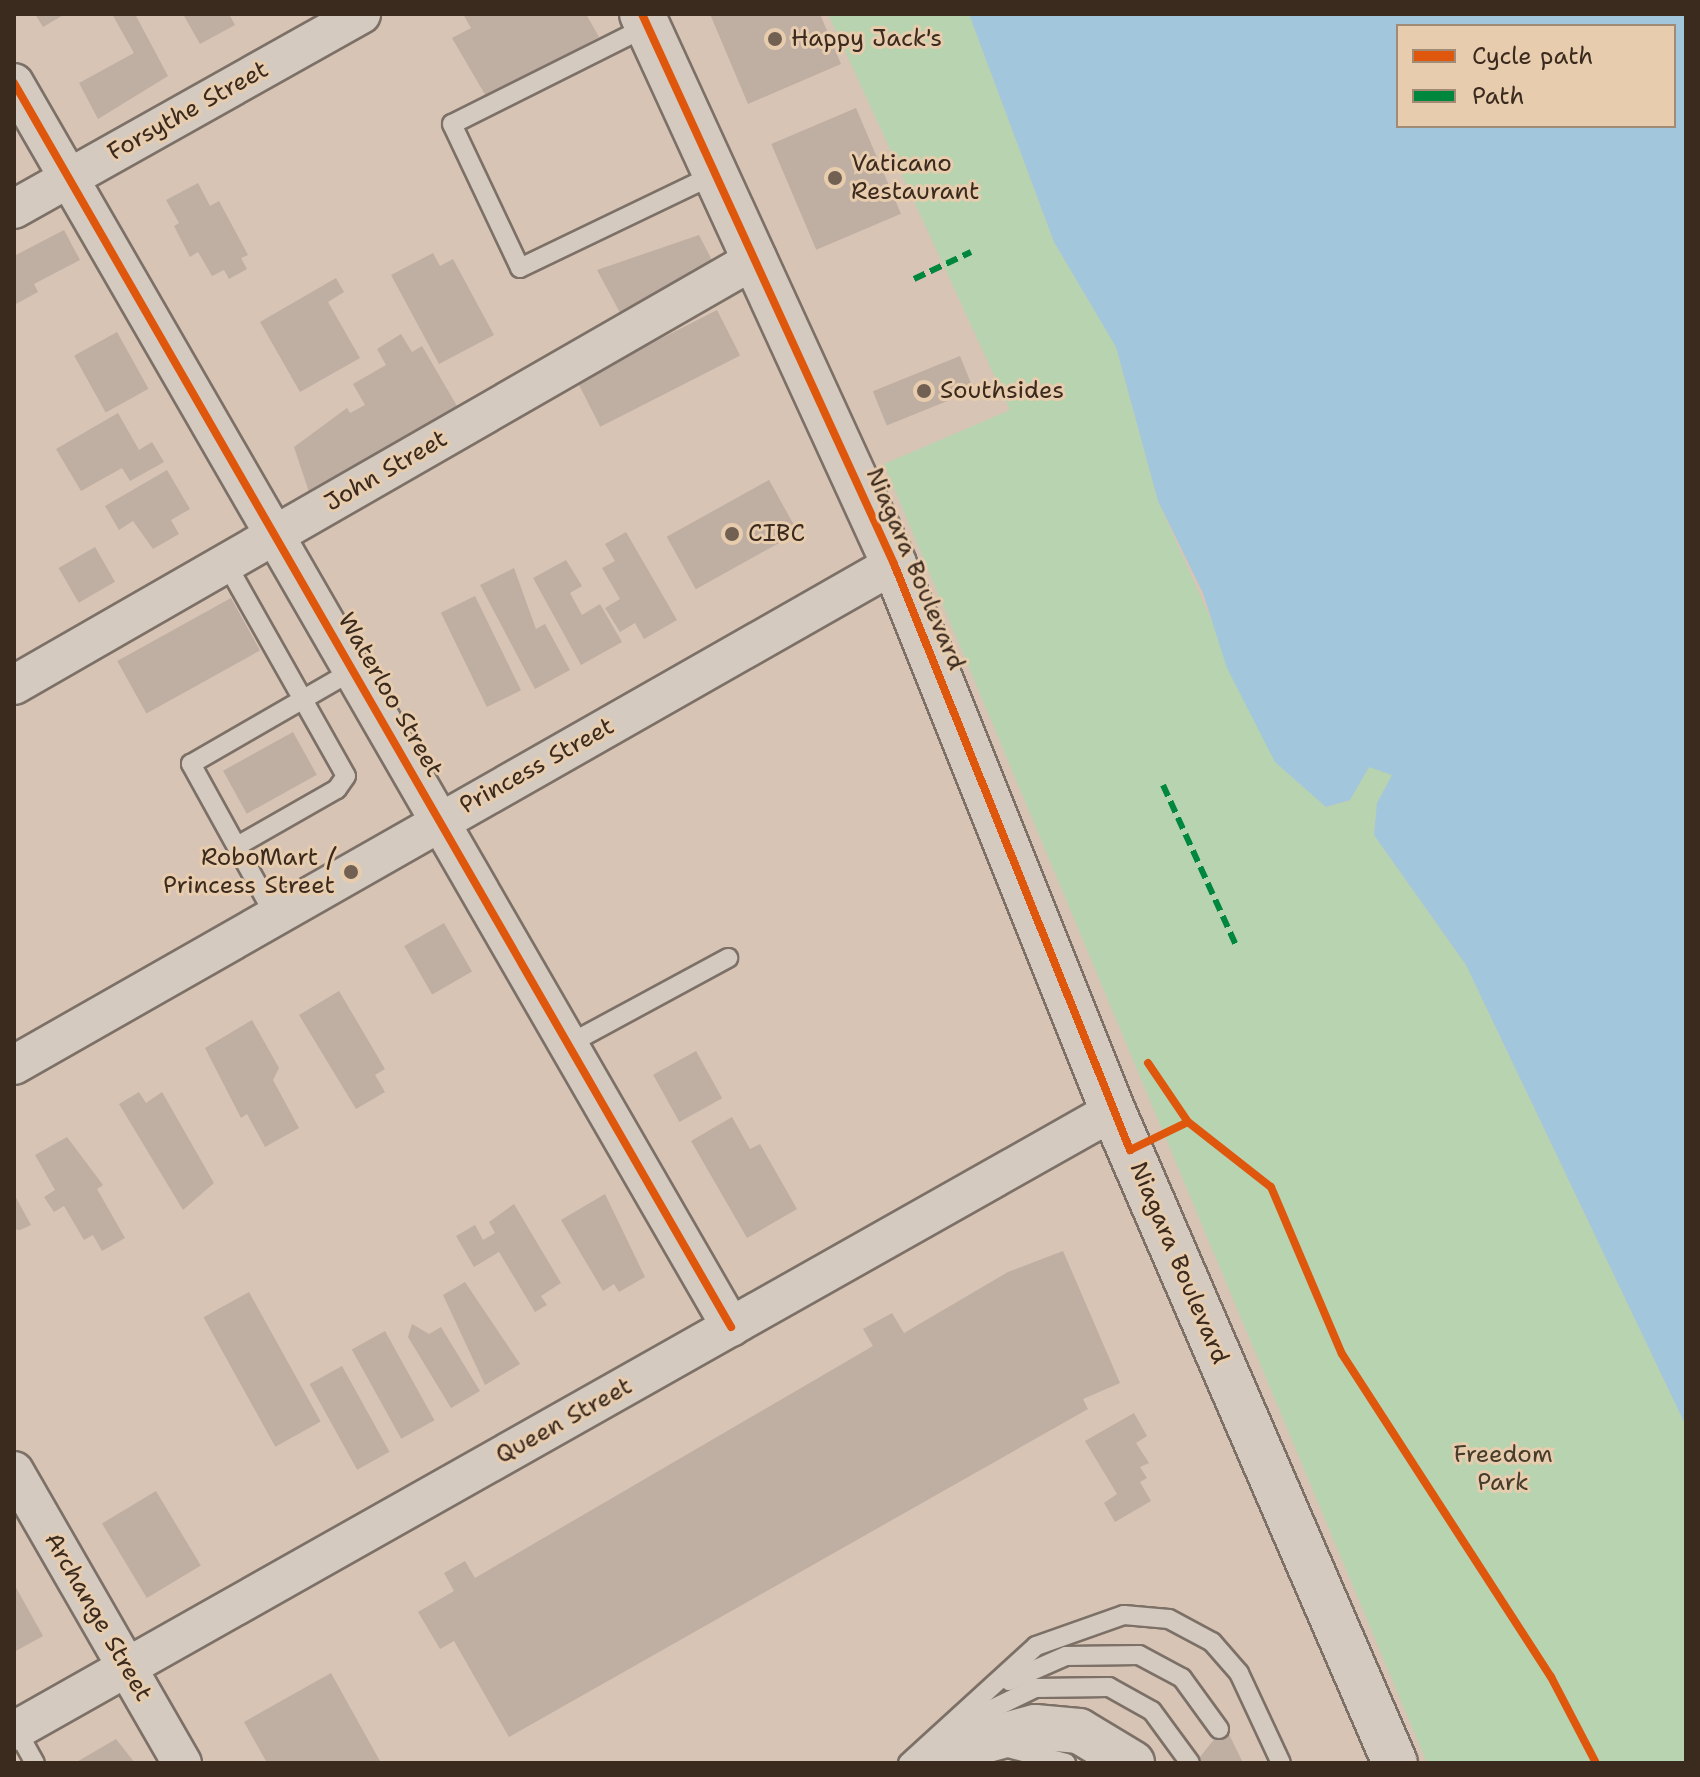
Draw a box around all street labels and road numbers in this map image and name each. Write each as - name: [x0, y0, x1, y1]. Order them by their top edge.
- street label: Forsythe Street: [103, 55, 273, 167]
- street label: John Street: [320, 424, 452, 518]
- street label: Niagara Boulevard: [859, 464, 971, 674]
- street label: Waterloo Street: [331, 608, 449, 782]
- street label: Princess Street: [455, 712, 619, 820]
- street label: Niagara Boulevard: [1123, 1158, 1235, 1368]
- street label: Queen Street: [491, 1372, 637, 1470]
- street label: Archange Street: [38, 1528, 158, 1706]

